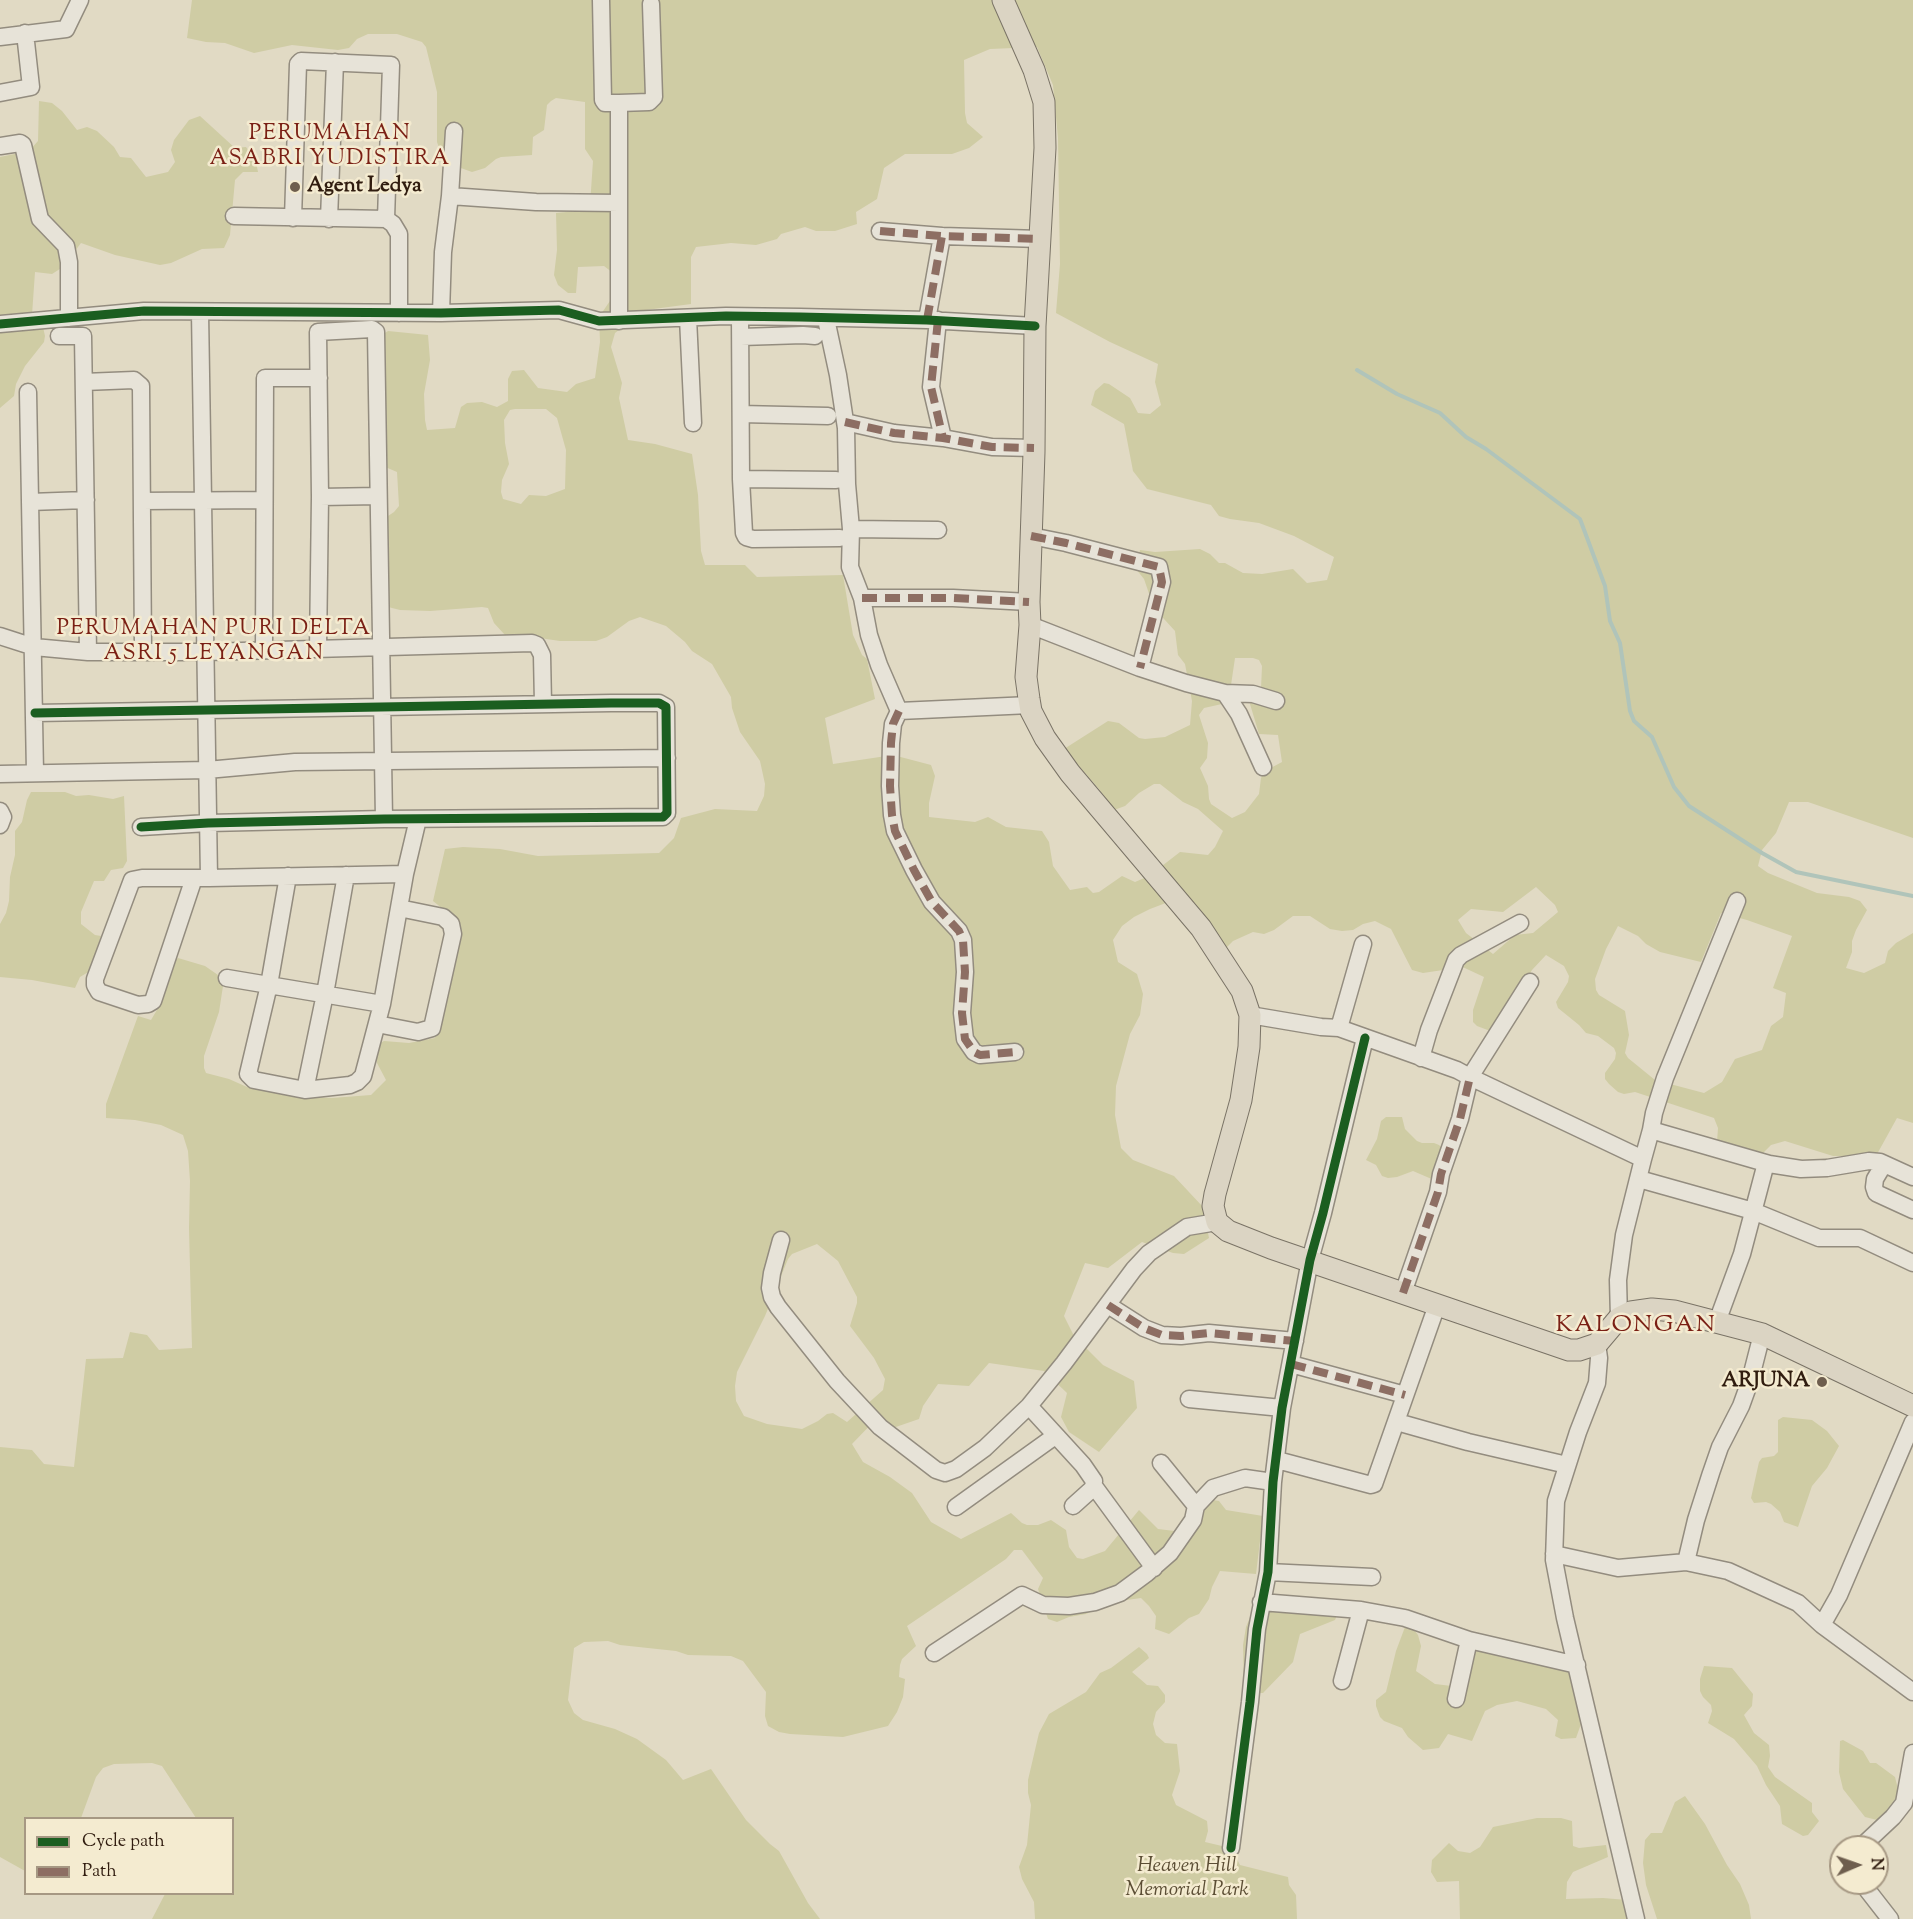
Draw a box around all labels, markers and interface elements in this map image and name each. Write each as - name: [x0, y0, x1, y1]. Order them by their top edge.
- district label: PERUMAHAN ASABRI YUDISTIRA: [209, 122, 451, 174]
- place label: Agent Ledya: [307, 174, 422, 200]
- marker: Agent Ledya: [288, 180, 302, 194]
- district label: PERUMAHAN PURI DELTA ASRI 5 LEYANGAN: [56, 617, 372, 668]
- district label: KALONGAN: [1556, 1313, 1716, 1341]
- place label: ARJUNA: [1721, 1369, 1810, 1395]
- marker: ARJUNA: [1815, 1375, 1829, 1389]
- legend: [24, 1817, 234, 1895]
- text: Cycle path: [82, 1829, 165, 1855]
- north arrow: [1829, 1835, 1889, 1895]
- park label: Heaven Hill Memorial Park: [1125, 1854, 1249, 1904]
- text: N: [1864, 1858, 1887, 1871]
- text: Path: [82, 1859, 117, 1885]

